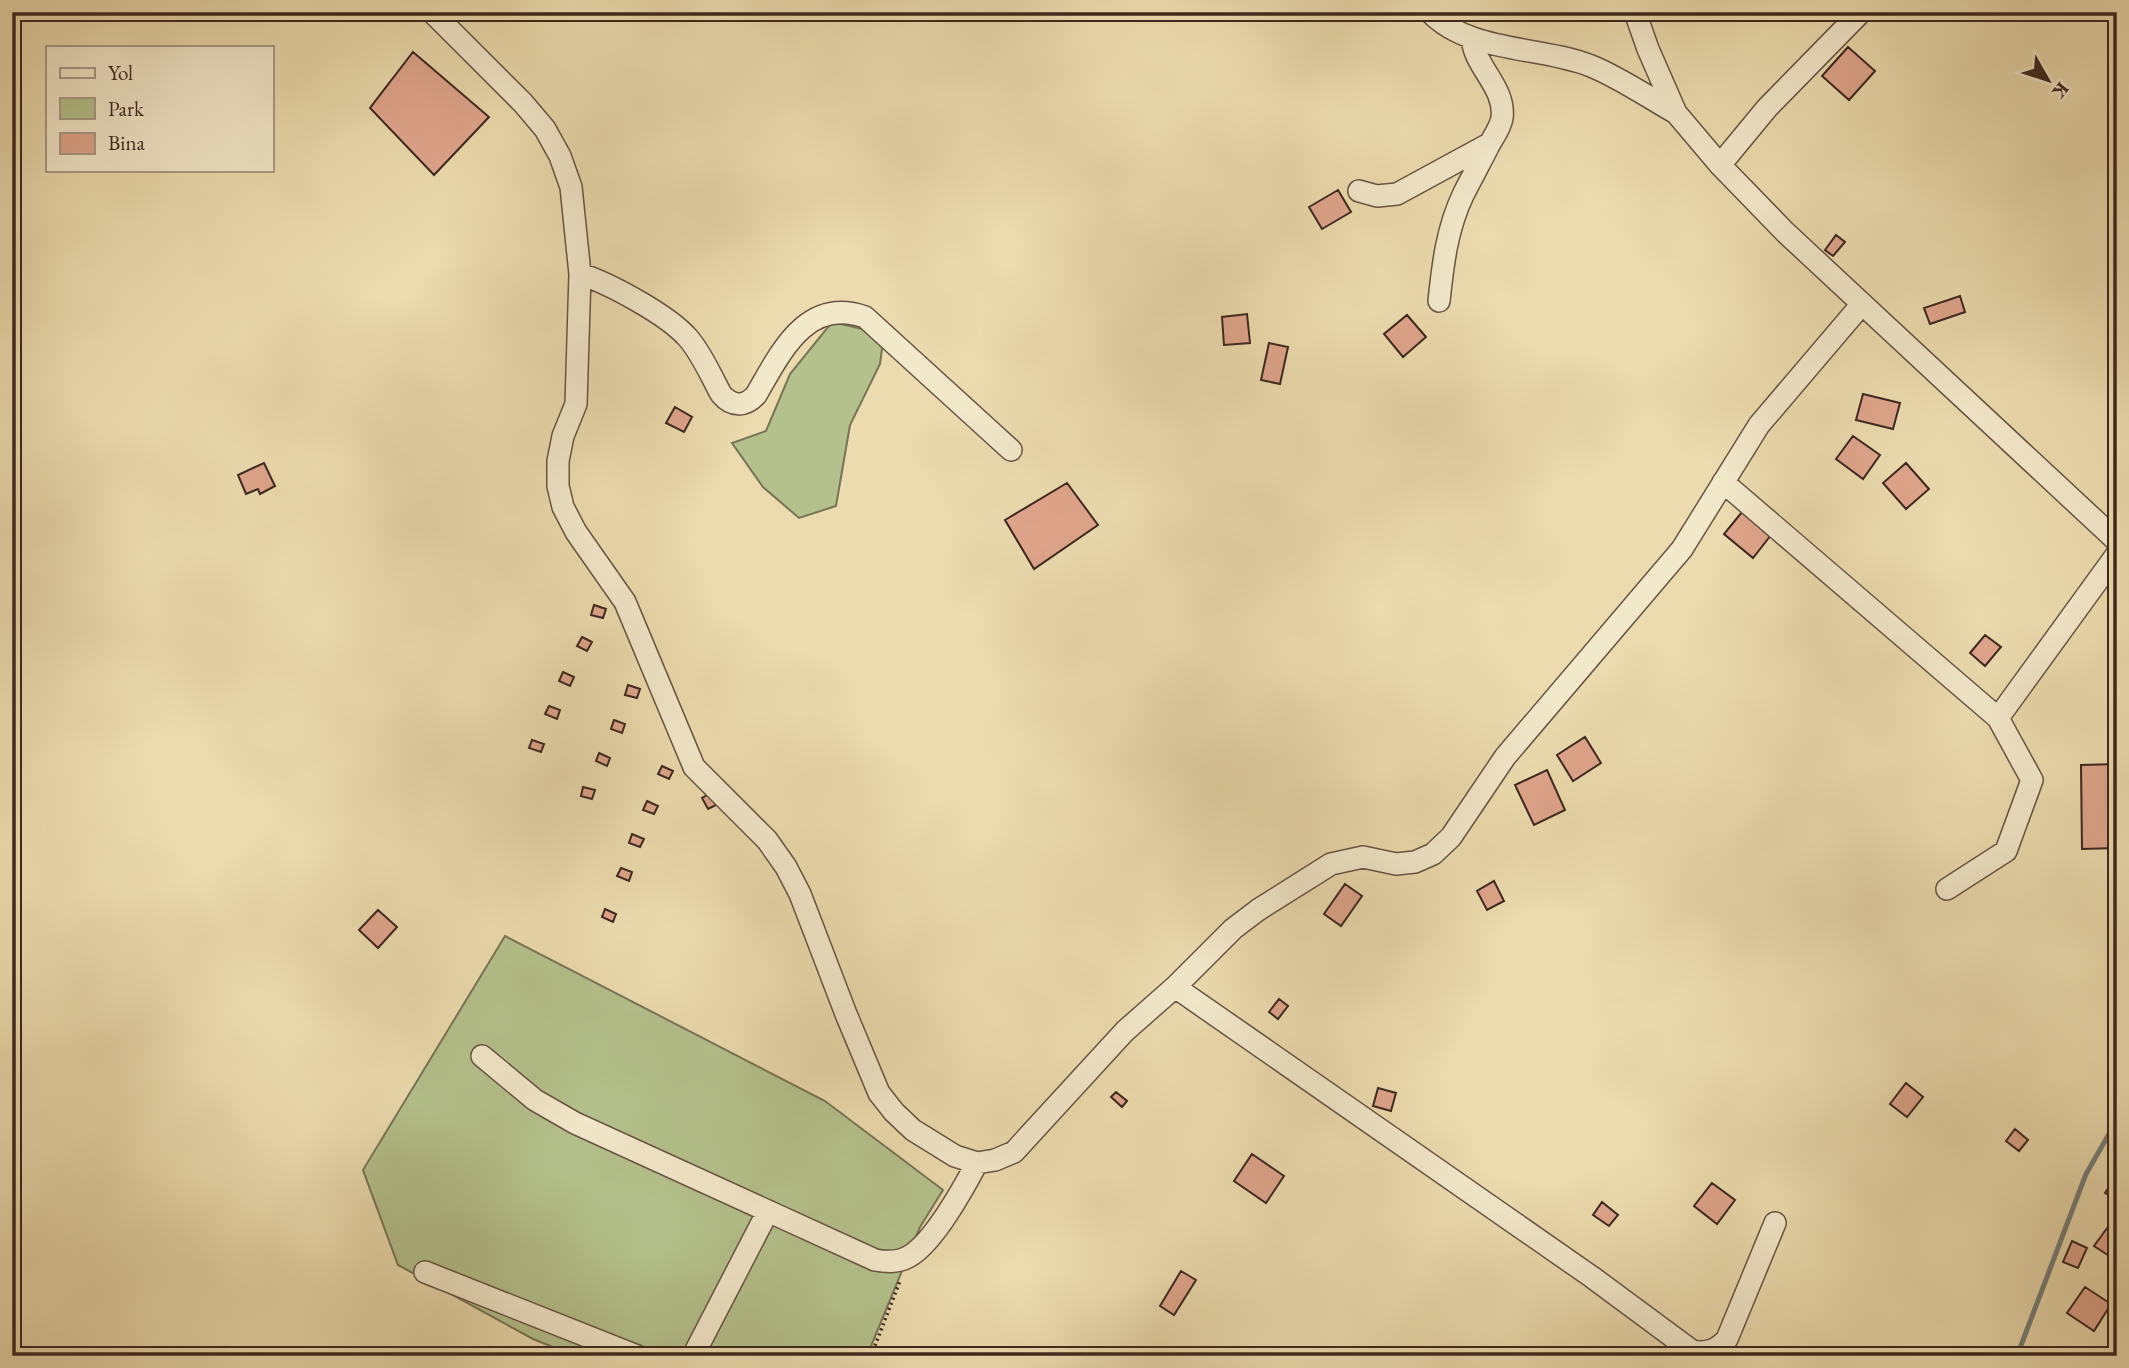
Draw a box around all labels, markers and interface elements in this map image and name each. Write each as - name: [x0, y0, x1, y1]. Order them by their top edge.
- legend: [46, 46, 273, 172]
- north arrow: [2014, 46, 2084, 116]
- text: Yol: [108, 59, 133, 86]
- text: K: [2046, 77, 2075, 104]
- text: Park: [108, 95, 145, 122]
- text: Bina: [108, 129, 146, 156]

